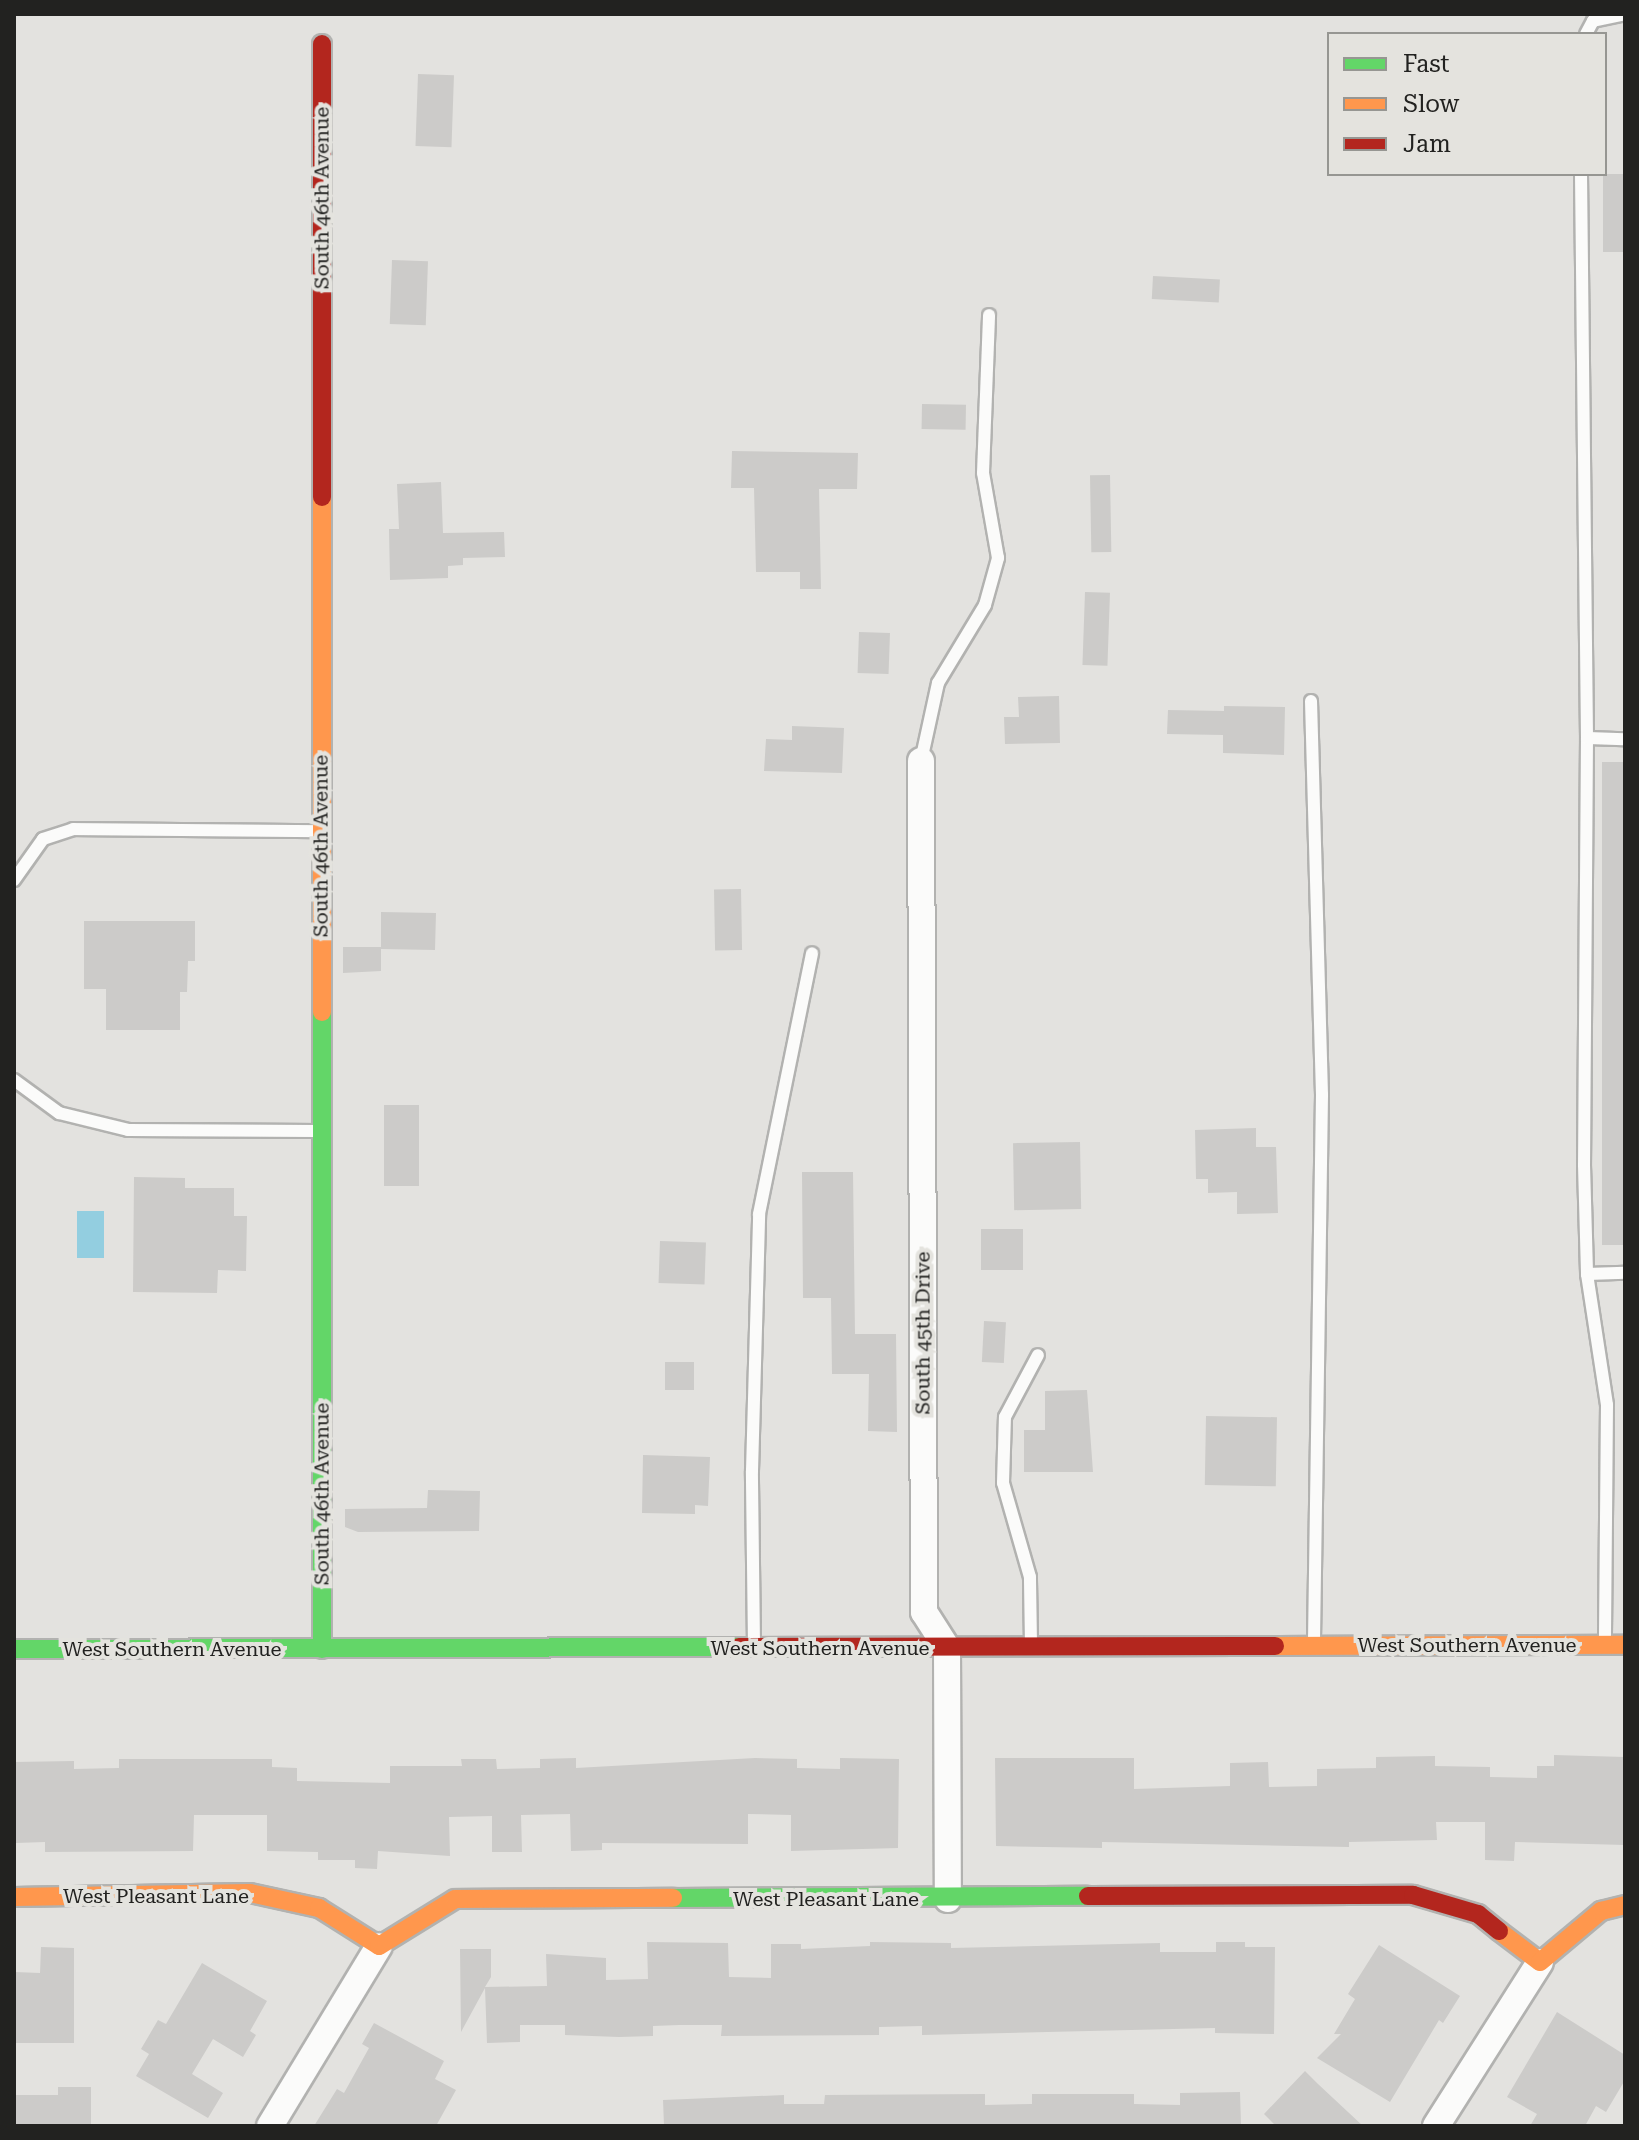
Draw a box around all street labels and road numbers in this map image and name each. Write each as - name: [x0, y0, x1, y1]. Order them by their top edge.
- street label: South 46th Avenue: [310, 107, 334, 289]
- street label: South 46th Avenue: [309, 755, 333, 937]
- street label: South 45th Drive: [911, 1251, 935, 1415]
- street label: South 46th Avenue: [310, 1403, 334, 1585]
- street label: West Southern Avenue: [1357, 1633, 1577, 1657]
- street label: West Southern Avenue: [710, 1636, 930, 1660]
- street label: West Southern Avenue: [62, 1637, 282, 1661]
- street label: West Pleasant Lane: [63, 1884, 249, 1908]
- street label: West Pleasant Lane: [733, 1887, 919, 1911]

